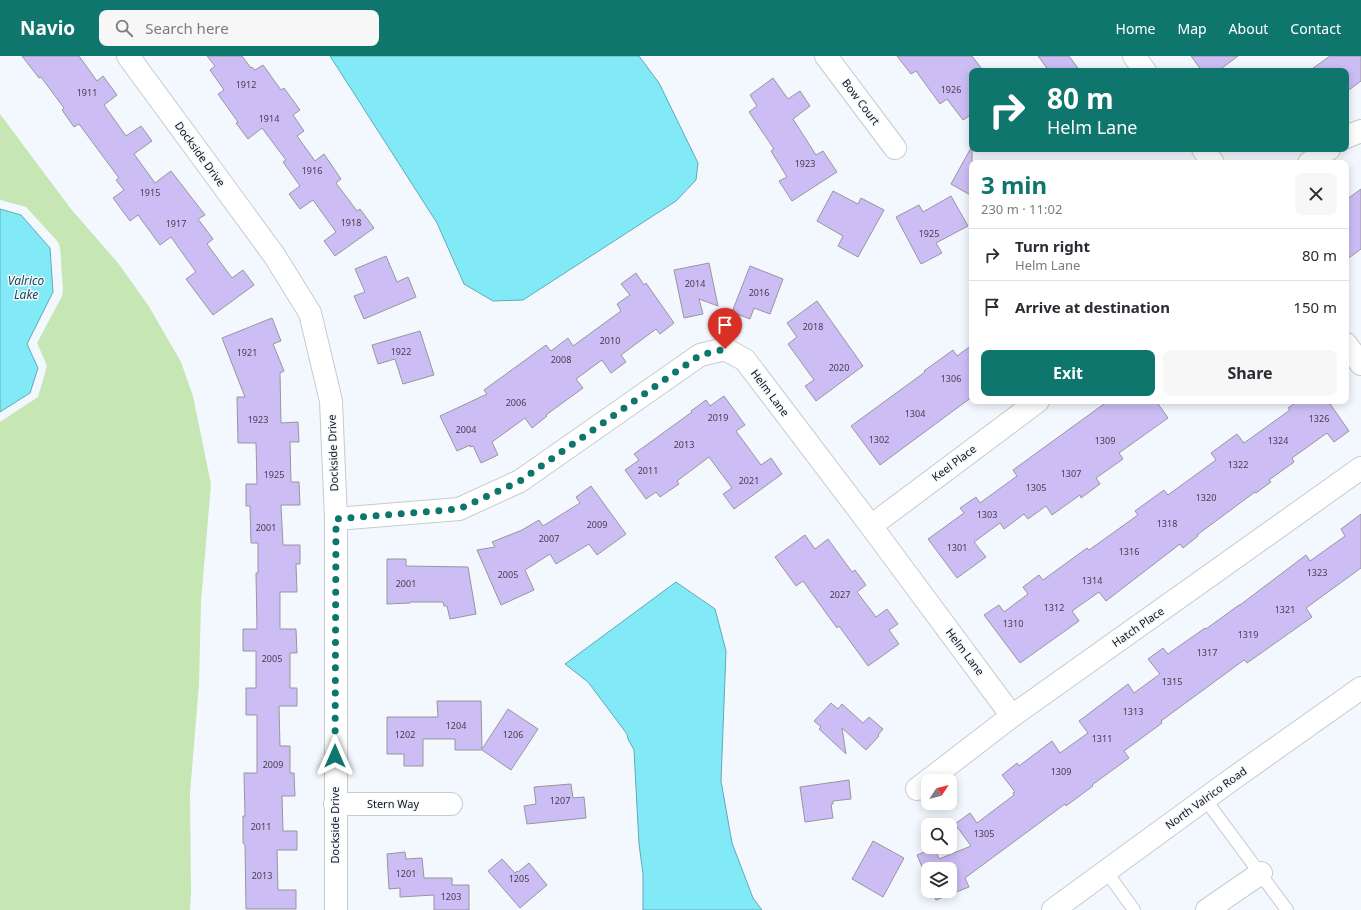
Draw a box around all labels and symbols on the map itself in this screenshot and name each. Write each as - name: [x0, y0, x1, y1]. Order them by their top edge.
- street label: Bow Court: [839, 76, 884, 128]
- house number: 1912: [236, 78, 256, 91]
- house number: 1926: [941, 83, 961, 96]
- house number: 1911: [77, 86, 97, 99]
- house number: 1914: [259, 112, 279, 125]
- street label: Dockside Drive: [172, 118, 229, 189]
- house number: 1923: [795, 157, 815, 170]
- house number: 1916: [302, 164, 322, 177]
- house number: 1915: [140, 186, 160, 199]
- house number: 1918: [341, 216, 361, 229]
- house number: 1917: [166, 217, 186, 230]
- house number: 1925: [919, 227, 939, 240]
- water label: Valrico Lake: [8, 272, 44, 303]
- house number: 2014: [685, 277, 705, 290]
- house number: 2016: [749, 286, 769, 299]
- pin: [708, 308, 742, 349]
- house number: 2018: [803, 320, 823, 333]
- house number: 2010: [600, 334, 620, 347]
- house number: 1922: [391, 345, 411, 358]
- house number: 1921: [237, 346, 257, 359]
- house number: 2008: [551, 353, 571, 366]
- house number: 2020: [829, 361, 849, 374]
- street label: Helm Lane: [748, 366, 793, 419]
- house number: 1306: [941, 372, 961, 385]
- house number: 2006: [506, 396, 526, 409]
- house number: 1304: [905, 407, 925, 420]
- house number: 2019: [708, 411, 728, 424]
- house number: 1326: [1309, 412, 1329, 425]
- house number: 1923: [248, 413, 268, 426]
- street label: Dockside Drive: [324, 414, 341, 492]
- house number: 2004: [456, 423, 476, 436]
- house number: 1302: [869, 433, 889, 446]
- house number: 1309: [1095, 434, 1115, 447]
- house number: 1324: [1268, 434, 1288, 447]
- house number: 2013: [674, 438, 694, 451]
- street label: Keel Place: [928, 441, 979, 484]
- house number: 1322: [1228, 458, 1248, 471]
- house number: 2011: [638, 464, 658, 477]
- house number: 1307: [1061, 467, 1081, 480]
- house number: 1925: [264, 468, 284, 481]
- house number: 2021: [739, 474, 759, 487]
- house number: 1305: [1026, 481, 1046, 494]
- house number: 1320: [1196, 491, 1216, 504]
- house number: 1303: [977, 508, 997, 521]
- house number: 1318: [1157, 517, 1177, 530]
- house number: 2009: [587, 518, 607, 531]
- house number: 2001: [256, 521, 276, 534]
- house number: 2007: [539, 532, 559, 545]
- house number: 1301: [947, 541, 967, 554]
- house number: 1316: [1119, 545, 1139, 558]
- house number: 1323: [1307, 566, 1327, 579]
- house number: 2005: [498, 568, 518, 581]
- house number: 1314: [1082, 574, 1102, 587]
- house number: 2001: [396, 577, 416, 590]
- house number: 2027: [830, 588, 850, 601]
- house number: 1312: [1044, 601, 1064, 614]
- street label: Hatch Place: [1109, 603, 1167, 650]
- house number: 1321: [1275, 603, 1295, 616]
- house number: 1310: [1003, 617, 1023, 630]
- street label: Helm Lane: [943, 625, 988, 678]
- house number: 1319: [1238, 628, 1258, 641]
- house number: 1317: [1197, 646, 1217, 659]
- house number: 2005: [262, 652, 282, 665]
- house number: 1315: [1162, 675, 1182, 688]
- house number: 1313: [1123, 705, 1143, 718]
- house number: 1204: [446, 719, 466, 732]
- house number: 1202: [395, 728, 415, 741]
- house number: 1206: [503, 728, 523, 741]
- house number: 1311: [1092, 732, 1112, 745]
- position arrow: [314, 735, 356, 777]
- house number: 2009: [263, 758, 283, 771]
- street label: North Valrico Road: [1162, 763, 1249, 832]
- house number: 1309: [1051, 765, 1071, 778]
- north arrow: [921, 774, 957, 810]
- street label: Dockside Drive: [327, 787, 342, 863]
- house number: 1207: [550, 794, 570, 807]
- street label: Stern Way: [367, 796, 419, 811]
- house number: 2011: [251, 820, 271, 833]
- house number: 1305: [974, 827, 994, 840]
- house number: 1201: [396, 867, 416, 880]
- house number: 2013: [252, 869, 272, 882]
- house number: 1205: [509, 872, 529, 885]
- house number: 1203: [441, 890, 461, 903]

